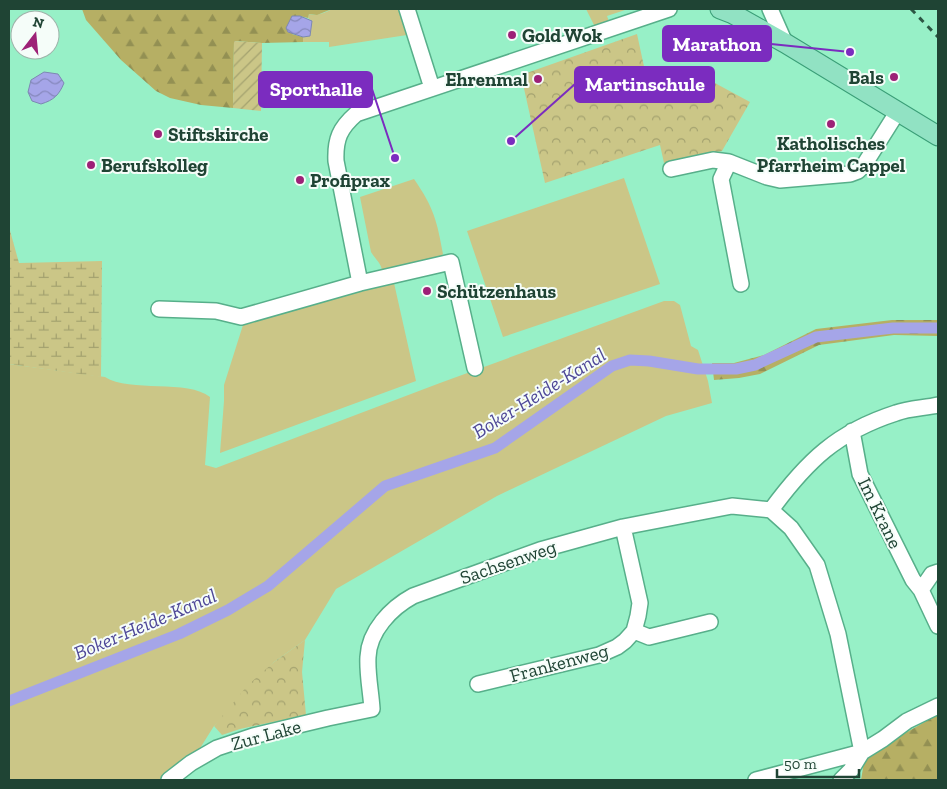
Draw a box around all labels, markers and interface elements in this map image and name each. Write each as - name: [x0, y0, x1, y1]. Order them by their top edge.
- north arrow: [10, 10, 60, 60]
- text: N: [31, 13, 46, 33]
- place label: Gold Wok: [522, 24, 603, 47]
- callout: Marathon: [663, 26, 771, 61]
- marker: Gold Wok: [506, 29, 518, 41]
- text: Marathon: [673, 32, 762, 56]
- place label: Bals: [848, 66, 884, 89]
- callout: Martinschule: [575, 67, 714, 102]
- place label: Ehrenmal: [445, 68, 529, 91]
- marker: Bals: [888, 71, 900, 83]
- callout: Sporthalle: [259, 72, 372, 107]
- text: Martinschule: [585, 72, 705, 96]
- marker: Ehrenmal: [532, 73, 544, 85]
- text: Sporthalle: [270, 77, 363, 101]
- marker: Katholisches Pfarrheim Cappel: [825, 118, 837, 130]
- place label: Stiftskirche: [168, 123, 268, 146]
- marker: Stiftskirche: [152, 128, 164, 140]
- place label: Katholisches Pfarrheim Cappel: [757, 132, 906, 177]
- place label: Berufskolleg: [101, 154, 208, 177]
- marker: Berufskolleg: [85, 159, 97, 171]
- place label: Profiprax: [310, 169, 390, 192]
- marker: Profiprax: [294, 174, 306, 186]
- place label: Schützenhaus: [437, 280, 557, 303]
- marker: Schützenhaus: [421, 285, 433, 297]
- water label: Boker-Heide-Kanal: [468, 342, 610, 444]
- street label: Im Krane: [853, 474, 907, 552]
- street label: Sachsenweg: [457, 535, 560, 589]
- water label: Boker-Heide-Kanal: [70, 583, 220, 665]
- street label: Frankenweg: [507, 639, 611, 687]
- street label: Zur Lake: [229, 715, 304, 755]
- scale bar: [777, 746, 860, 778]
- text: 50 m: [784, 755, 817, 773]

